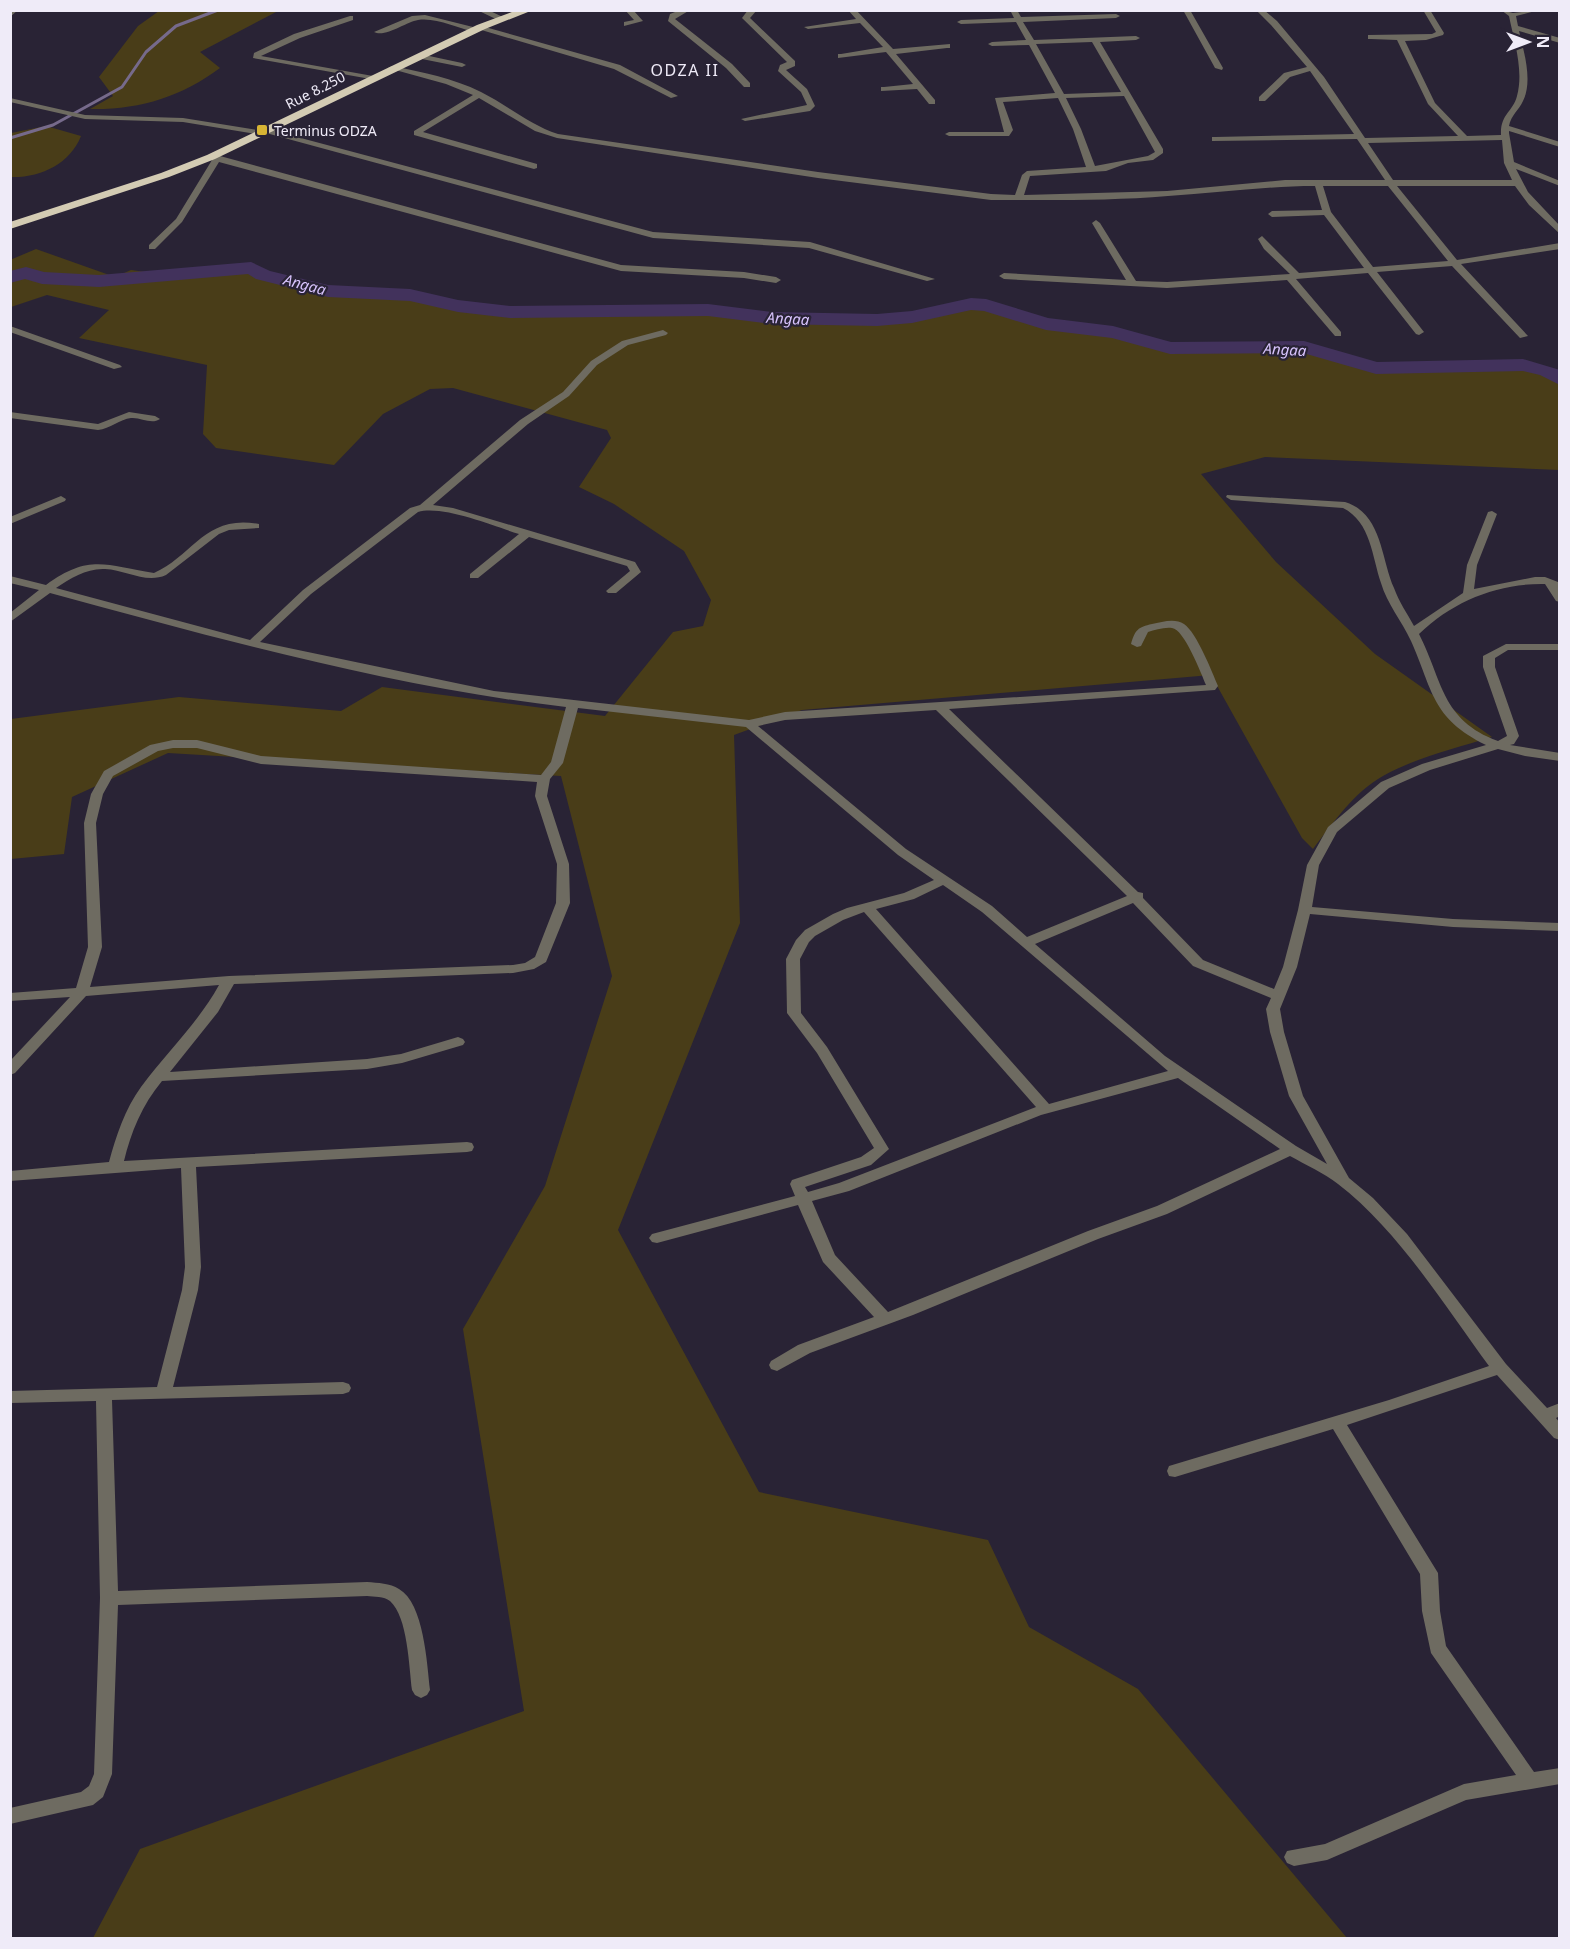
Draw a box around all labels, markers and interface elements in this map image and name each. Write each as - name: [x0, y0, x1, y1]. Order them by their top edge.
- north arrow: [1498, 12, 1558, 72]
- text: N: [1532, 35, 1554, 49]
- district label: ODZA II: [651, 59, 719, 81]
- street label: Rue 8.250: [282, 67, 348, 113]
- place label: Terminus ODZA: [274, 121, 377, 140]
- marker: Terminus ODZA: [255, 123, 269, 137]
- water label: Angaa: [281, 269, 329, 299]
- water label: Angaa: [765, 307, 810, 329]
- water label: Angaa: [1262, 338, 1307, 360]

